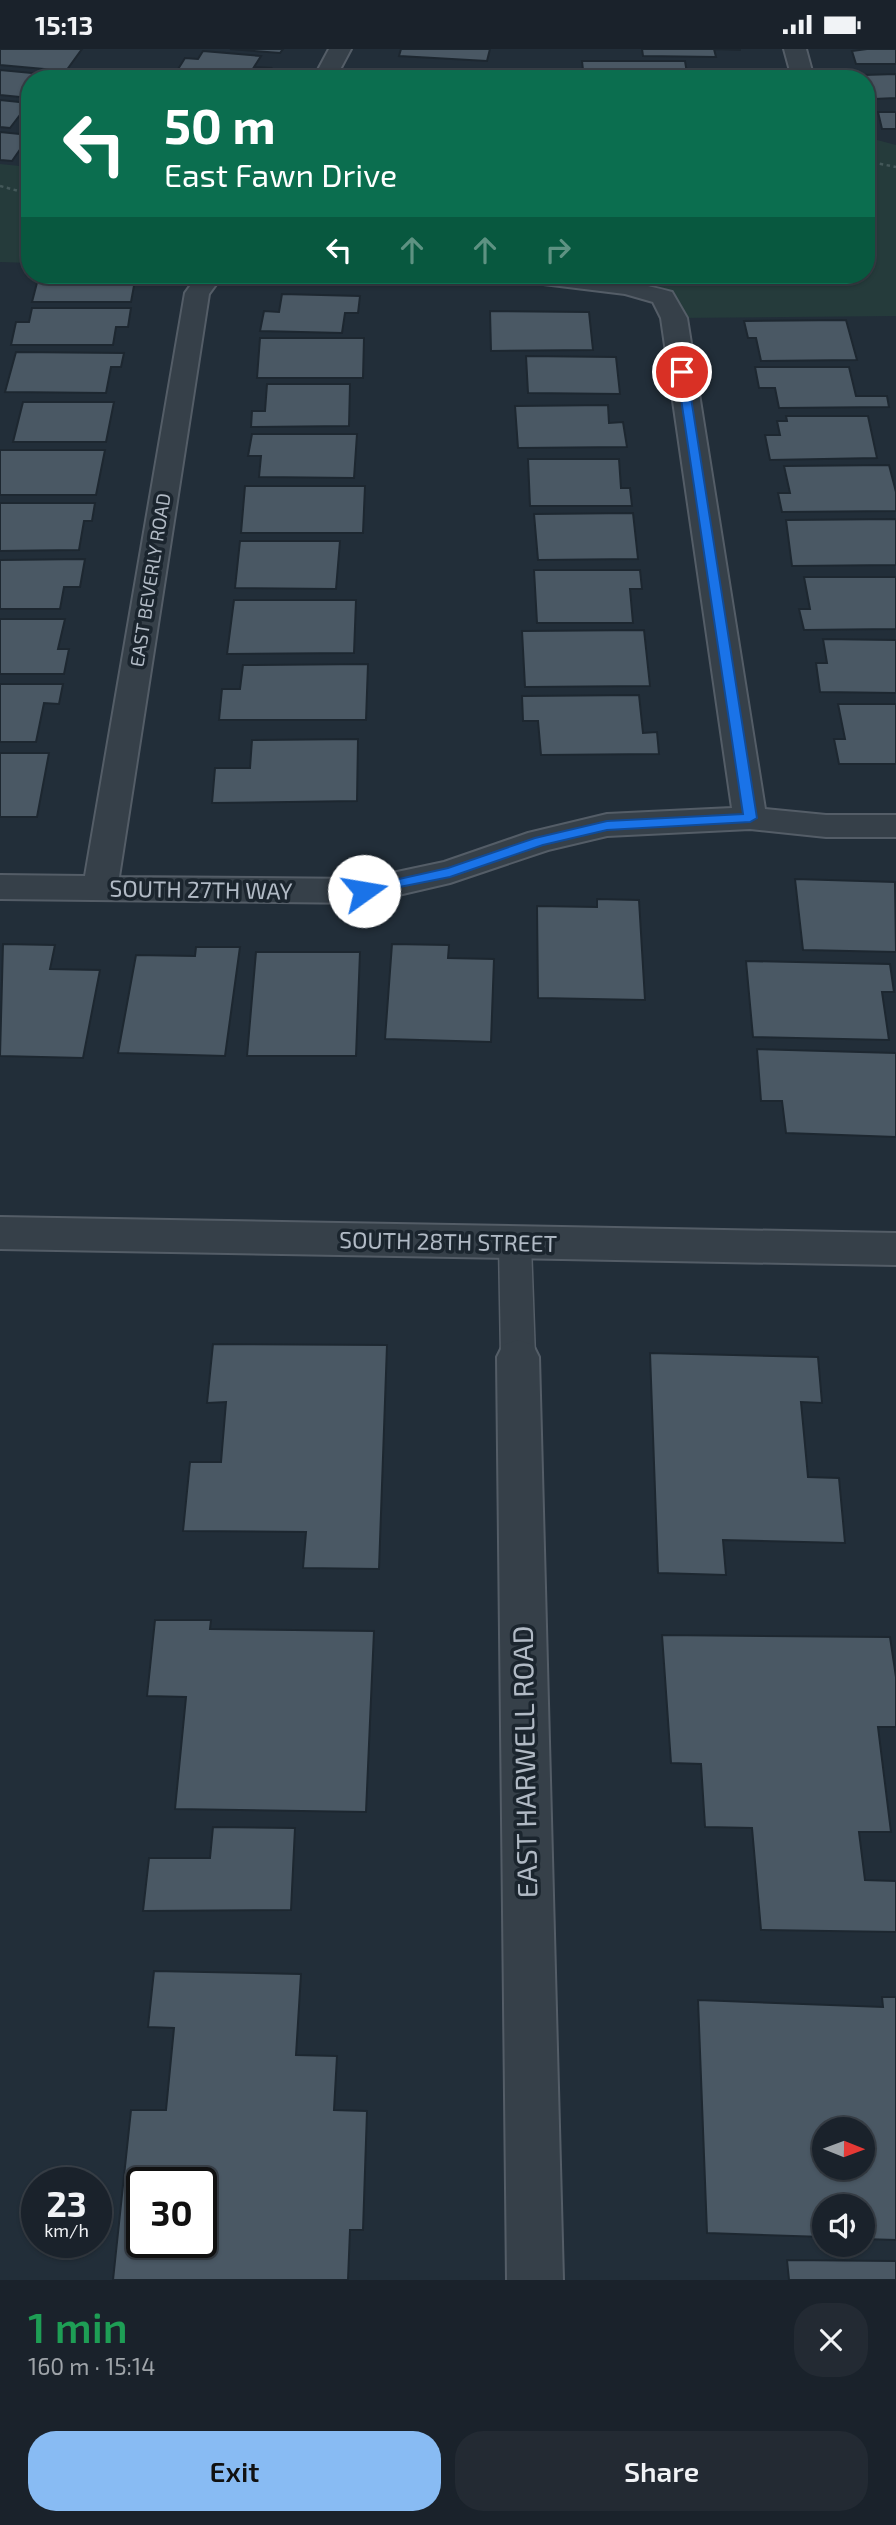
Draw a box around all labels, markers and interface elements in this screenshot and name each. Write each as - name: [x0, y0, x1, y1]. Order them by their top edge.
- text: 15:13: [35, 9, 93, 40]
- text: 50 m: [164, 95, 276, 154]
- icon: left: [49, 98, 140, 189]
- text: East Fawn Drive: [164, 155, 397, 193]
- icon: left: [320, 231, 358, 269]
- icon: ahead: [393, 231, 431, 269]
- icon: ahead: [466, 231, 504, 269]
- icon: right: [539, 231, 577, 269]
- pin: [652, 342, 712, 402]
- icon: arrive: [663, 353, 701, 391]
- street label: EAST BEVERLY ROAD: [124, 491, 175, 668]
- position arrow: [327, 854, 401, 928]
- street label: SOUTH 27TH WAY: [109, 873, 293, 905]
- street label: SOUTH 28TH STREET: [339, 1225, 557, 1257]
- street label: EAST HARWELL ROAD: [505, 1625, 543, 1899]
- north arrow: [812, 2117, 875, 2181]
- map controls: [812, 2117, 875, 2257]
- speed limit sign: 30: [126, 2167, 217, 2258]
- text: 23: [46, 2182, 87, 2224]
- button: sound: [812, 2194, 875, 2257]
- text: km/h: [44, 2219, 89, 2241]
- text: 1 min: [28, 2301, 128, 2351]
- button: close: [794, 2303, 868, 2377]
- text: 160 m · 15:14: [28, 2352, 155, 2380]
- button: Exit: [28, 2431, 441, 2511]
- button: Share: [455, 2431, 868, 2511]

